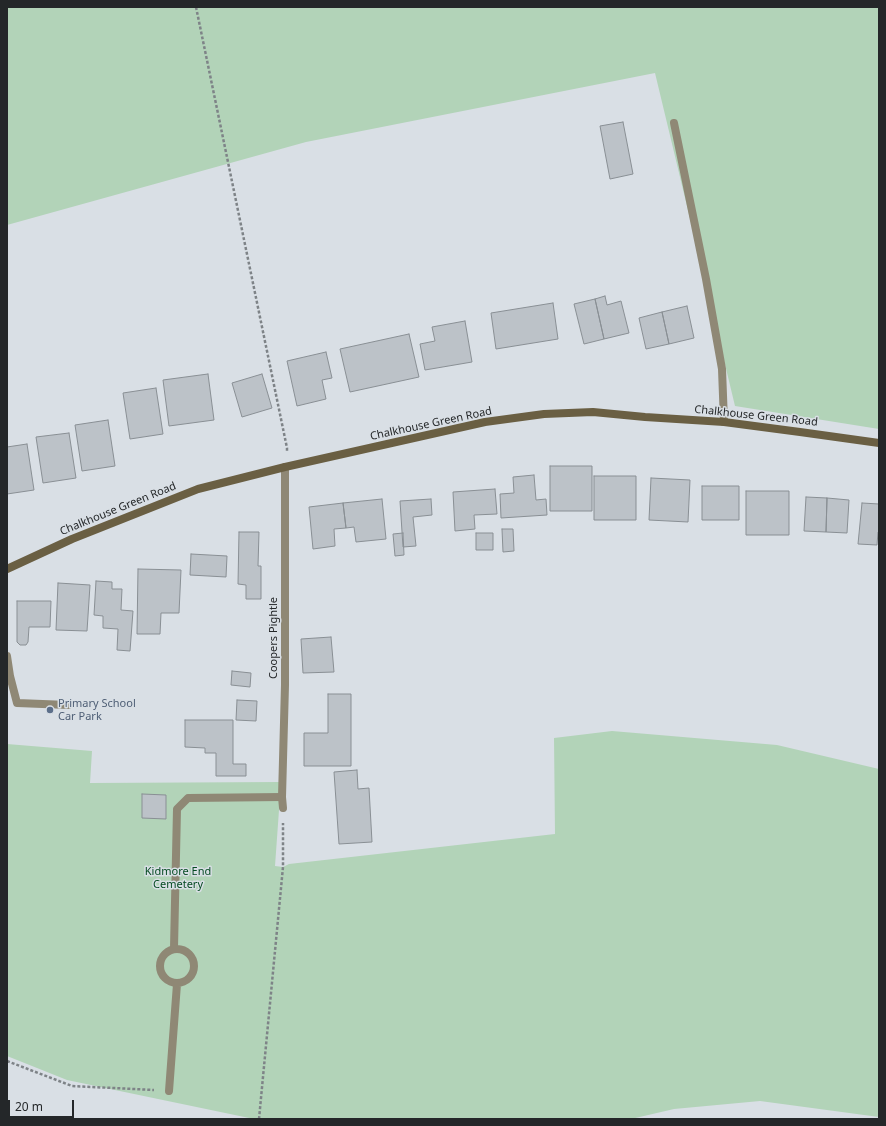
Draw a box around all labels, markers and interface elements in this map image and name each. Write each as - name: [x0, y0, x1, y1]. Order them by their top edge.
- street label: Chalkhouse Green Road: [694, 403, 818, 429]
- street label: Chalkhouse Green Road: [369, 405, 493, 443]
- street label: Chalkhouse Green Road: [58, 480, 178, 538]
- street label: Coopers Pightle: [267, 597, 281, 679]
- place label: Primary School Car Park: [58, 697, 136, 723]
- marker: Primary School Car Park: [45, 705, 55, 715]
- park label: Kidmore End Cemetery: [145, 865, 211, 891]
- scale bar: [10, 1092, 76, 1118]
- text: 20 m: [15, 1098, 43, 1115]

